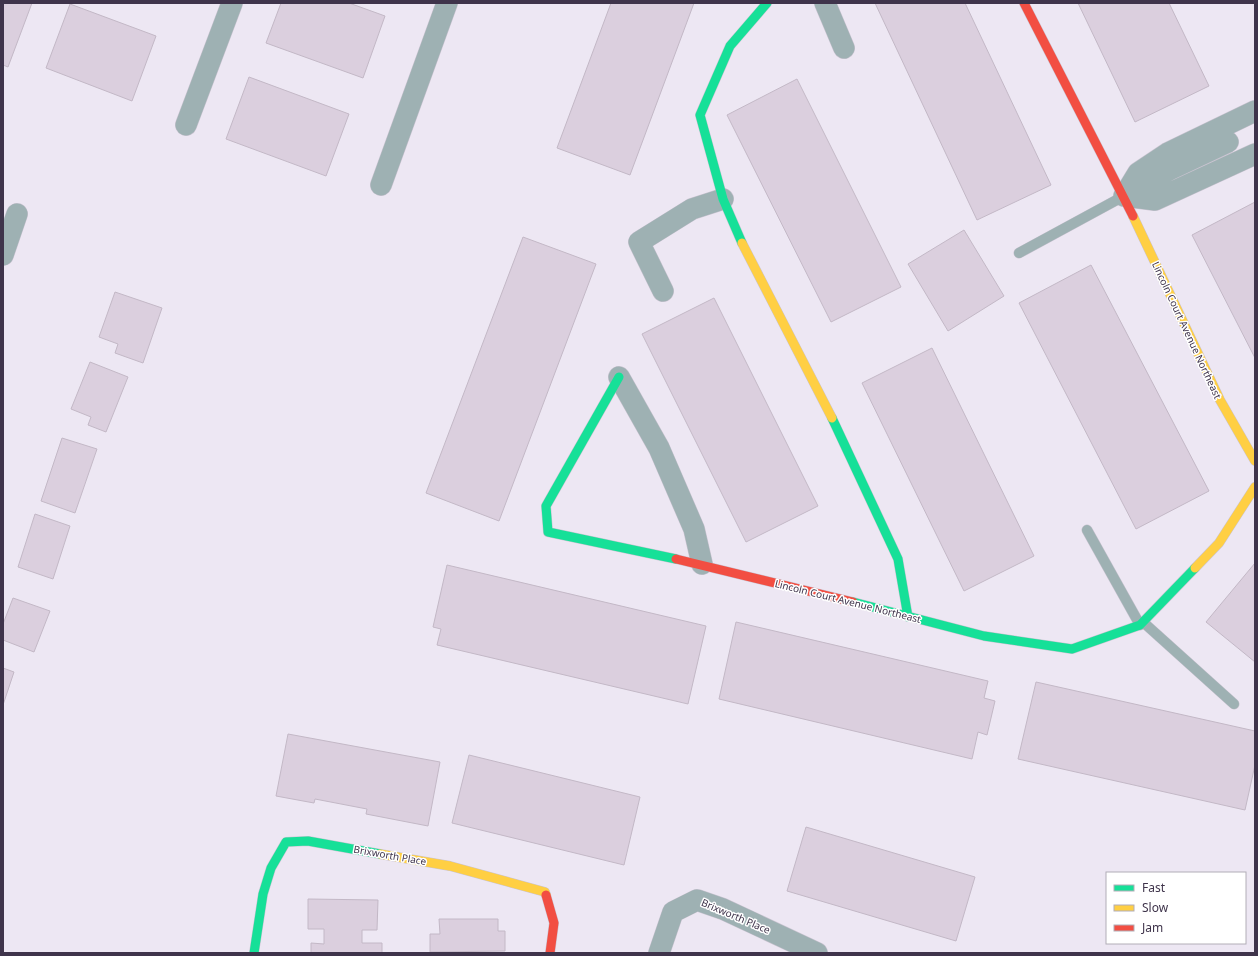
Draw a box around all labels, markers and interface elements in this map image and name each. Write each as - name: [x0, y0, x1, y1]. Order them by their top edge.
- street label: Lincoln Court Avenue Northeast: [1149, 259, 1225, 401]
- street label: Lincoln Court Avenue Northeast: [774, 576, 923, 626]
- street label: Brixworth Place: [353, 842, 428, 868]
- legend: [1106, 872, 1246, 944]
- text: Fast: [1142, 879, 1166, 896]
- street label: Brixworth Place: [699, 895, 773, 937]
- text: Slow: [1142, 899, 1169, 916]
- text: Jam: [1141, 919, 1163, 936]

